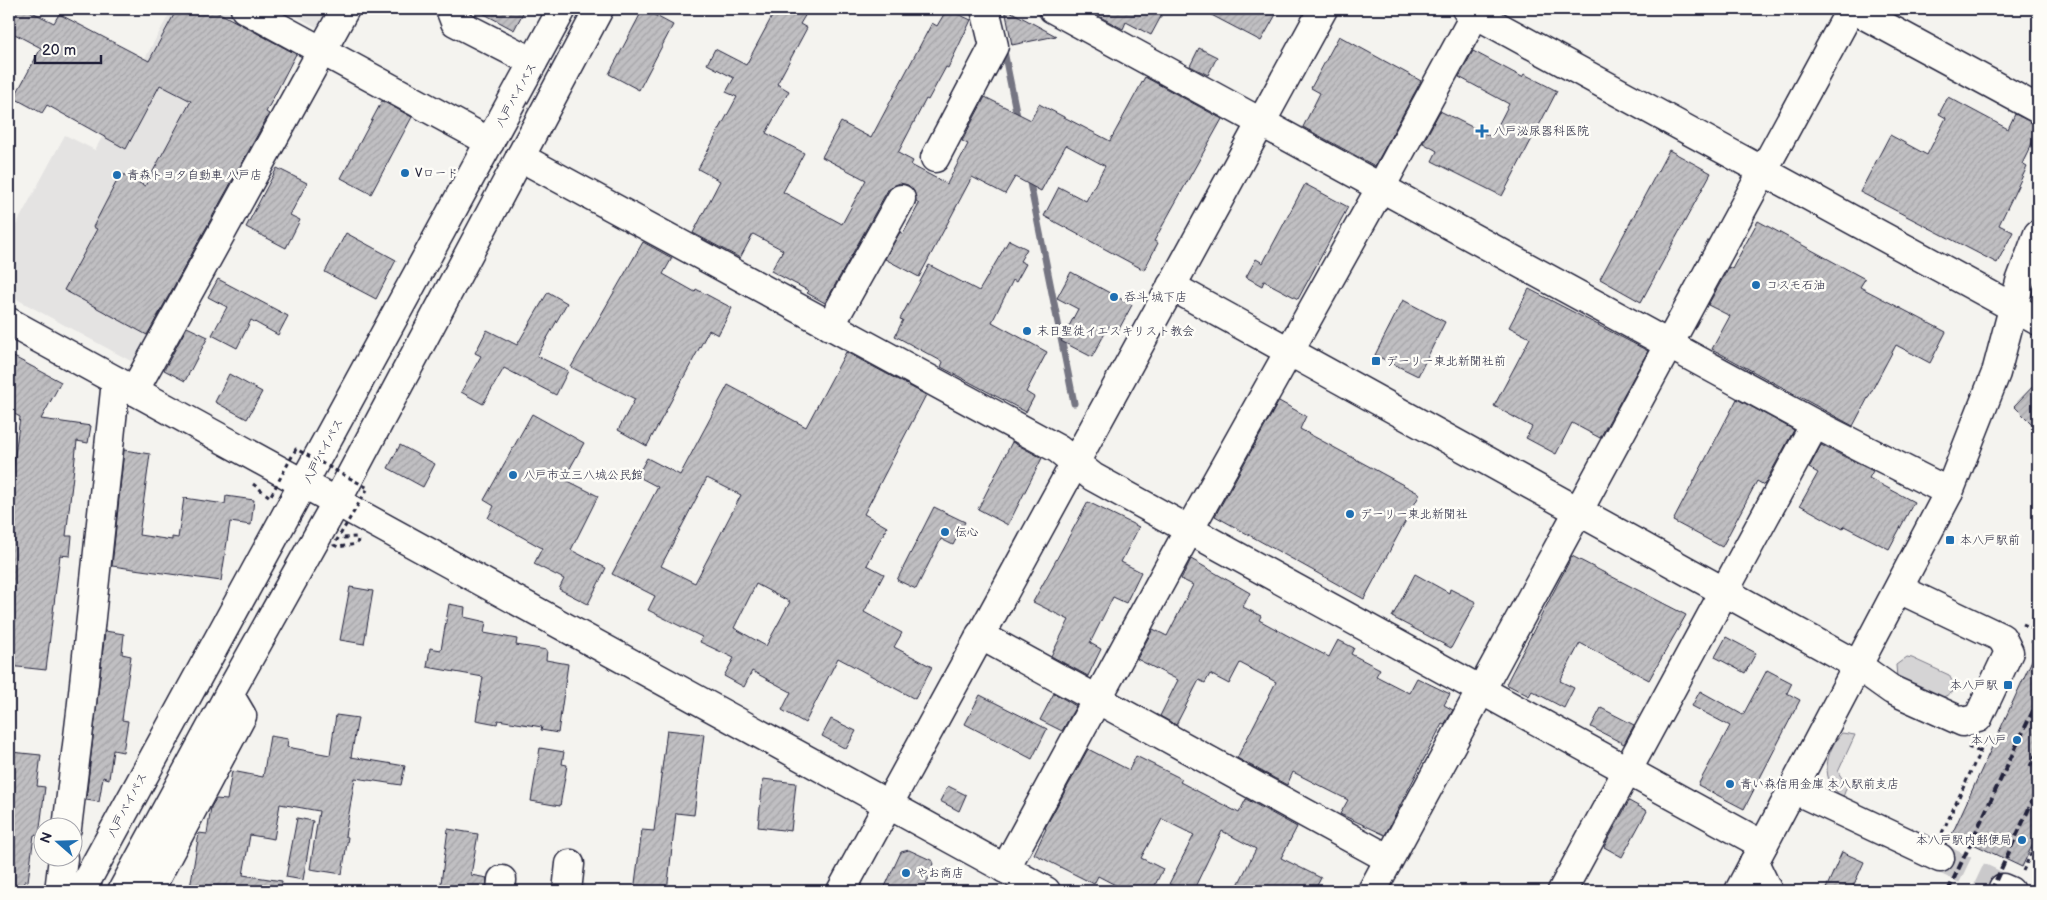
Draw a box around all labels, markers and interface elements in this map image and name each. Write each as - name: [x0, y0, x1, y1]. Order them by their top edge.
- scale bar: [35, 32, 101, 64]
- text: 20 m: [42, 41, 76, 60]
- street label: 八戸バイパス: [492, 60, 540, 130]
- marker: 八戸泌尿器科医院: [1475, 124, 1489, 138]
- place label: 八戸泌尿器科医院: [1493, 124, 1589, 139]
- place label: Vロード: [415, 166, 458, 181]
- marker: Vロード: [399, 167, 411, 179]
- place label: 青森トヨタ自動車 八戸店: [127, 168, 262, 183]
- marker: 青森トヨタ自動車 八戸店: [111, 169, 123, 181]
- place label: コスモ石油: [1766, 278, 1826, 293]
- marker: コスモ石油: [1750, 279, 1762, 291]
- place label: 呑斗 城下店: [1124, 290, 1187, 305]
- marker: 呑斗 城下店: [1108, 291, 1120, 303]
- place label: 末日聖徒イエスキリスト教会: [1037, 324, 1194, 339]
- marker: 末日聖徒イエスキリスト教会: [1021, 325, 1033, 337]
- place label: デーリー東北新聞社前: [1386, 354, 1506, 369]
- marker: デーリー東北新聞社前: [1370, 355, 1382, 367]
- street label: 八戸バイパス: [300, 416, 347, 486]
- place label: 八戸市立三八城公民館: [523, 468, 643, 483]
- marker: 八戸市立三八城公民館: [507, 469, 519, 481]
- place label: デーリー東北新聞社: [1360, 507, 1468, 522]
- marker: デーリー東北新聞社: [1344, 508, 1356, 520]
- place label: 伝心: [955, 525, 979, 540]
- marker: 伝心: [939, 526, 951, 538]
- place label: 本八戸駅前: [1960, 533, 2020, 548]
- marker: 本八戸駅前: [1944, 534, 1956, 546]
- place label: 本八戸駅: [1950, 678, 1998, 693]
- marker: 本八戸駅: [2002, 679, 2014, 691]
- place label: 本八戸: [1971, 733, 2007, 748]
- marker: 本八戸: [2011, 734, 2023, 746]
- street label: 八戸バイパス: [104, 770, 151, 840]
- place label: 青い森信用金庫 本八駅前支店: [1740, 777, 1899, 792]
- marker: 青い森信用金庫 本八駅前支店: [1724, 778, 1736, 790]
- north arrow: [32, 818, 82, 868]
- text: N: [36, 830, 56, 846]
- place label: 本八戸駅内郵便局: [1916, 833, 2012, 848]
- marker: 本八戸駅内郵便局: [2016, 834, 2028, 846]
- place label: やお商店: [916, 866, 964, 881]
- marker: やお商店: [900, 867, 912, 879]

